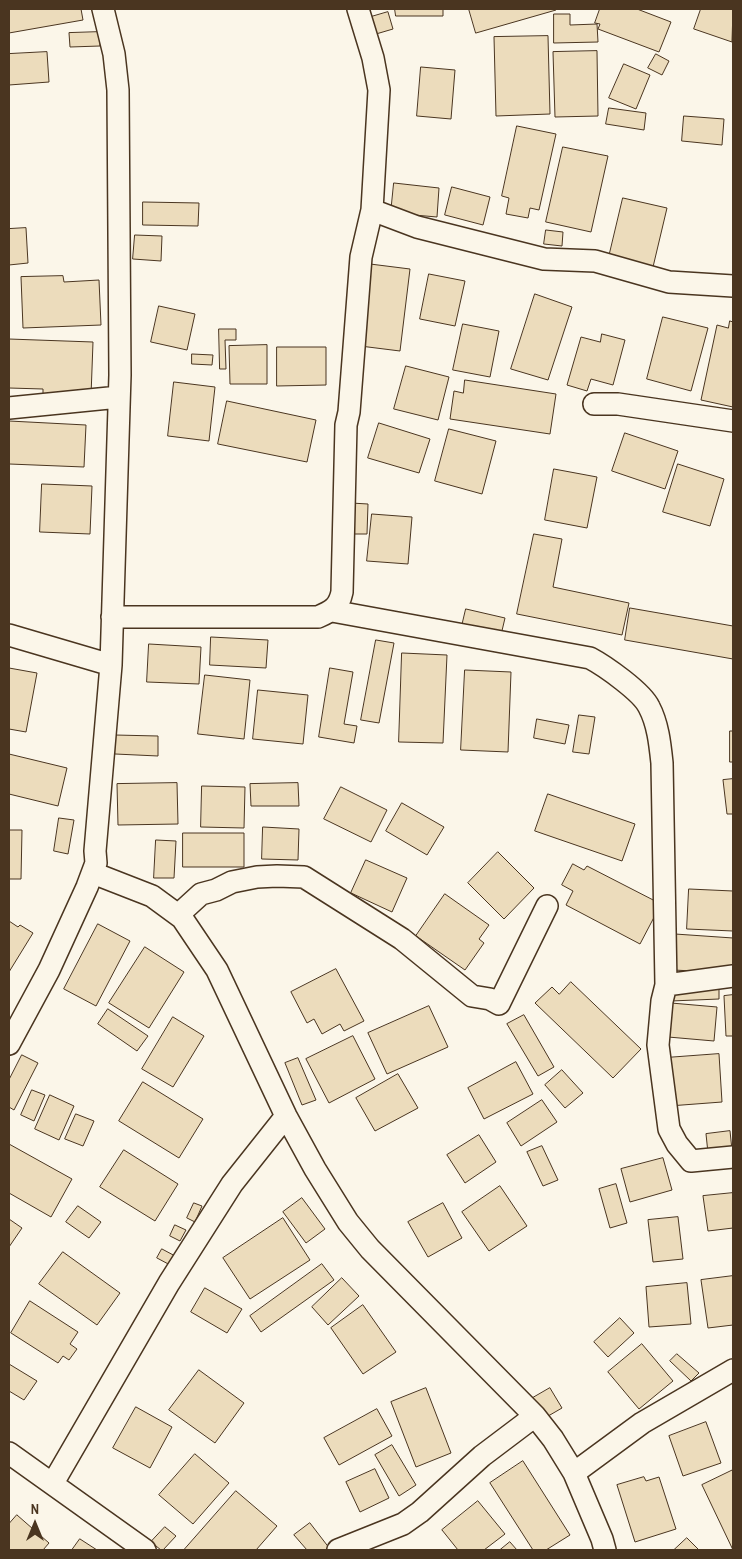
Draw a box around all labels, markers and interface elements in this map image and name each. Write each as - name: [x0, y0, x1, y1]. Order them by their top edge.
- north arrow: [10, 1499, 60, 1549]
- text: N: [31, 1500, 39, 1518]

